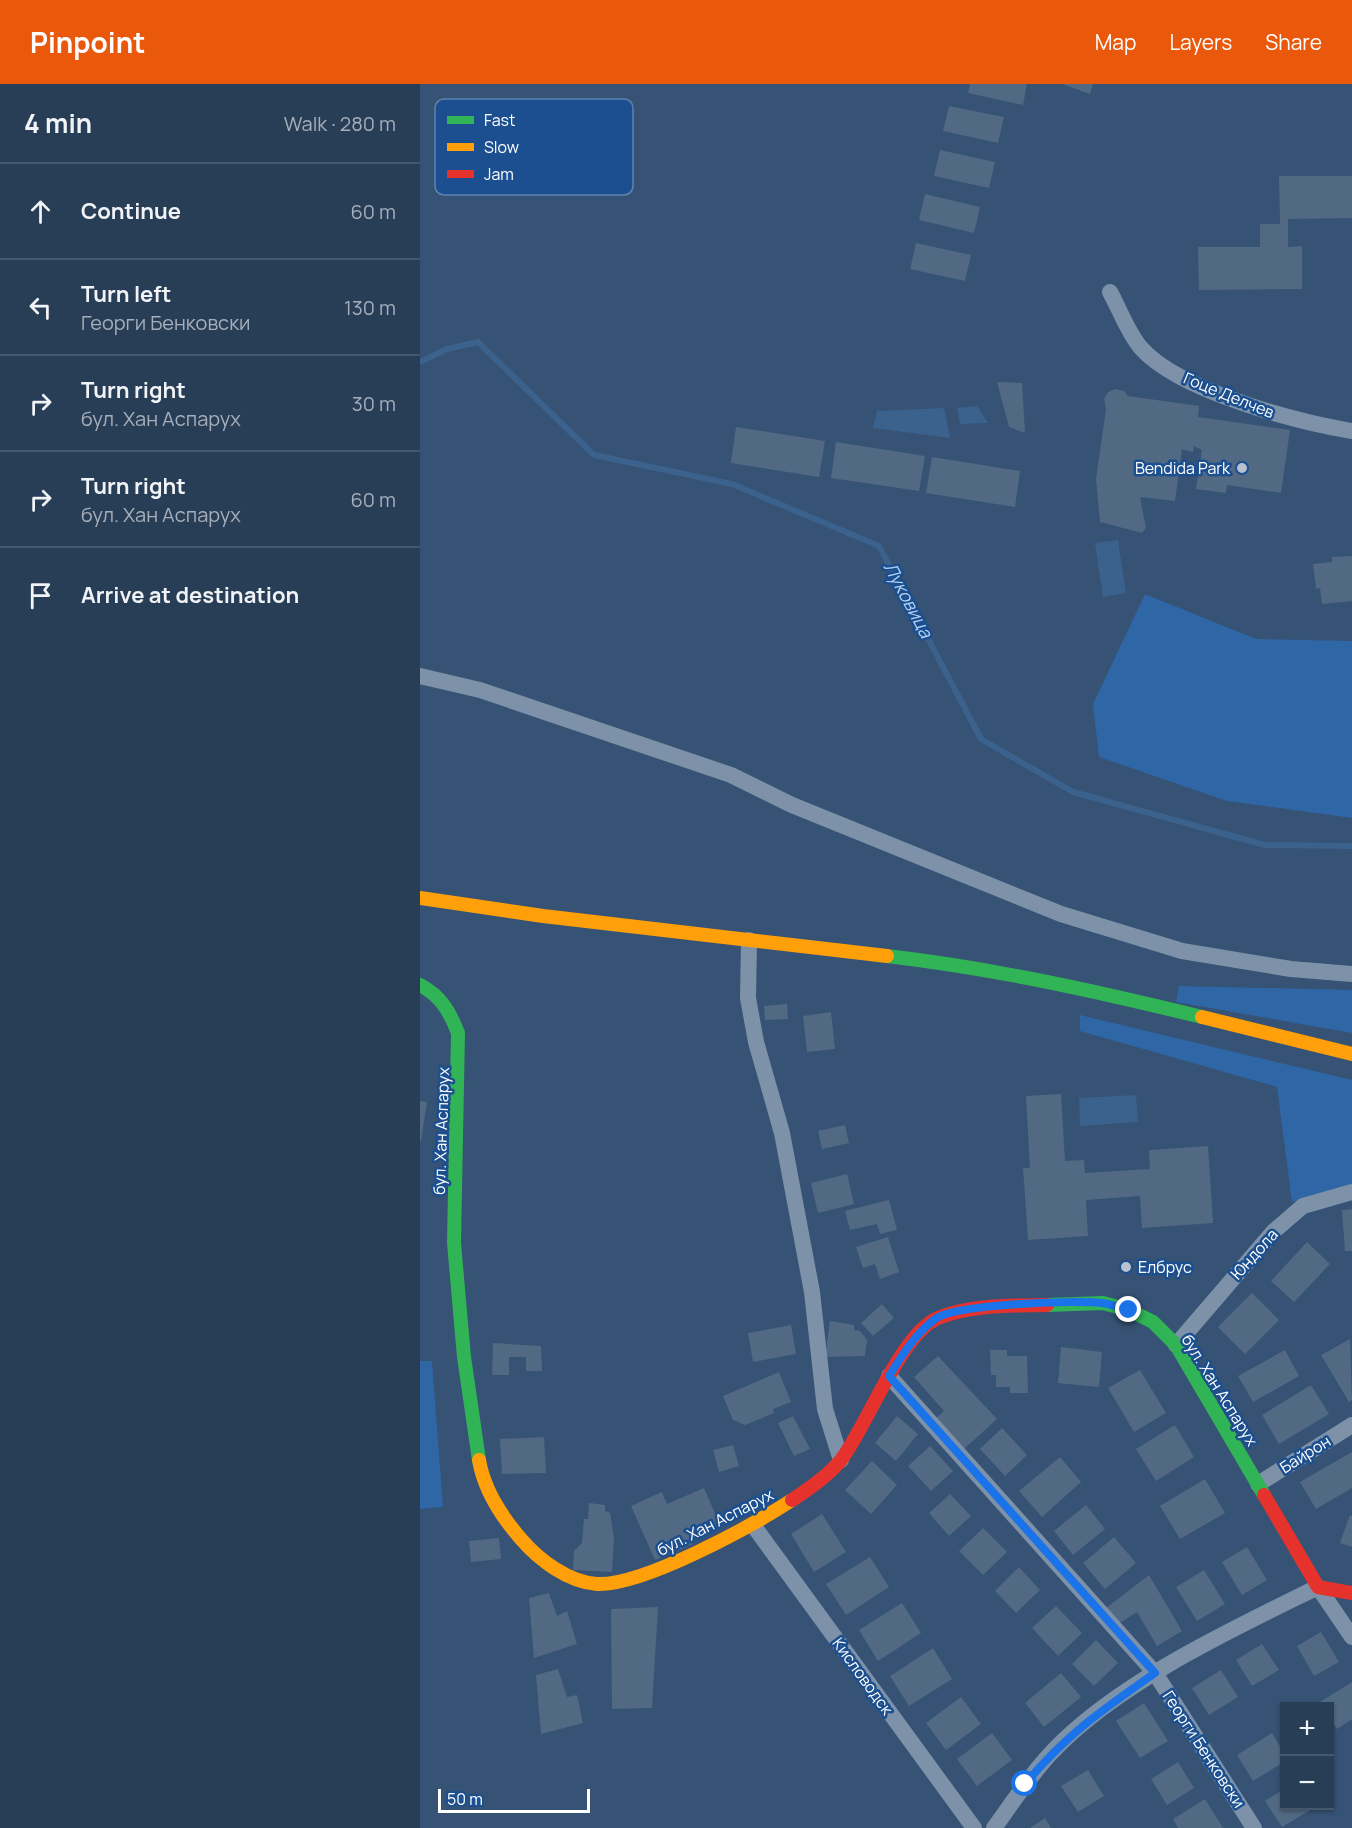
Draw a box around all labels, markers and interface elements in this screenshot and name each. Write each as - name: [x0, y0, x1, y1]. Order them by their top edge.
- text: Pinpoint: [30, 23, 145, 61]
- text: Map: [1095, 28, 1136, 56]
- text: Layers: [1169, 28, 1232, 56]
- text: Share: [1265, 28, 1322, 56]
- legend: [435, 99, 633, 195]
- text: 4 min: [24, 105, 92, 141]
- text: Fast: [484, 109, 515, 131]
- text: Walk · 280 m: [284, 110, 396, 137]
- text: Slow: [484, 136, 519, 158]
- text: Jam: [484, 163, 514, 185]
- icon: ahead: [24, 195, 57, 228]
- text: Continue: [81, 196, 181, 226]
- text: 60 m: [350, 198, 396, 225]
- text: Turn left: [81, 279, 171, 309]
- icon: left: [24, 291, 57, 324]
- text: 130 m: [344, 294, 396, 321]
- text: Георги Бенковски: [81, 309, 250, 336]
- street label: Гоце Делчев: [1180, 367, 1278, 423]
- text: Turn right: [81, 375, 186, 405]
- icon: right: [24, 387, 57, 420]
- text: 30 m: [352, 390, 396, 417]
- text: бул. Хан Аспарух: [81, 405, 241, 432]
- place label: Bendida Park: [1135, 457, 1231, 479]
- marker: Bendida Park: [1235, 461, 1249, 475]
- text: Turn right: [81, 471, 186, 501]
- icon: right: [24, 483, 57, 516]
- text: 60 m: [350, 486, 396, 513]
- text: бул. Хан Аспарух: [81, 501, 241, 528]
- water label: Луковица: [879, 557, 939, 642]
- icon: arrive: [24, 579, 57, 612]
- text: Arrive at destination: [81, 580, 299, 610]
- street label: бул. Хан Аспарух: [428, 1066, 454, 1195]
- street label: Юндола: [1225, 1224, 1283, 1284]
- place label: Елбрус: [1138, 1256, 1192, 1278]
- marker: Елбрус: [1119, 1260, 1133, 1274]
- route end: [1115, 1296, 1141, 1322]
- street label: бул. Хан Аспарух: [1177, 1330, 1264, 1451]
- street label: Байрон: [1275, 1430, 1335, 1478]
- street label: бул. Хан Аспарух: [653, 1483, 777, 1561]
- street label: Кисловодск: [828, 1633, 899, 1720]
- street label: Георги Бенковски: [1158, 1686, 1250, 1812]
- map controls: [1280, 1702, 1334, 1810]
- button: +: [1280, 1702, 1334, 1756]
- button: −: [1280, 1756, 1334, 1810]
- route start: [1011, 1770, 1037, 1796]
- scale bar: [438, 1786, 590, 1814]
- text: 50 m: [447, 1788, 483, 1810]

